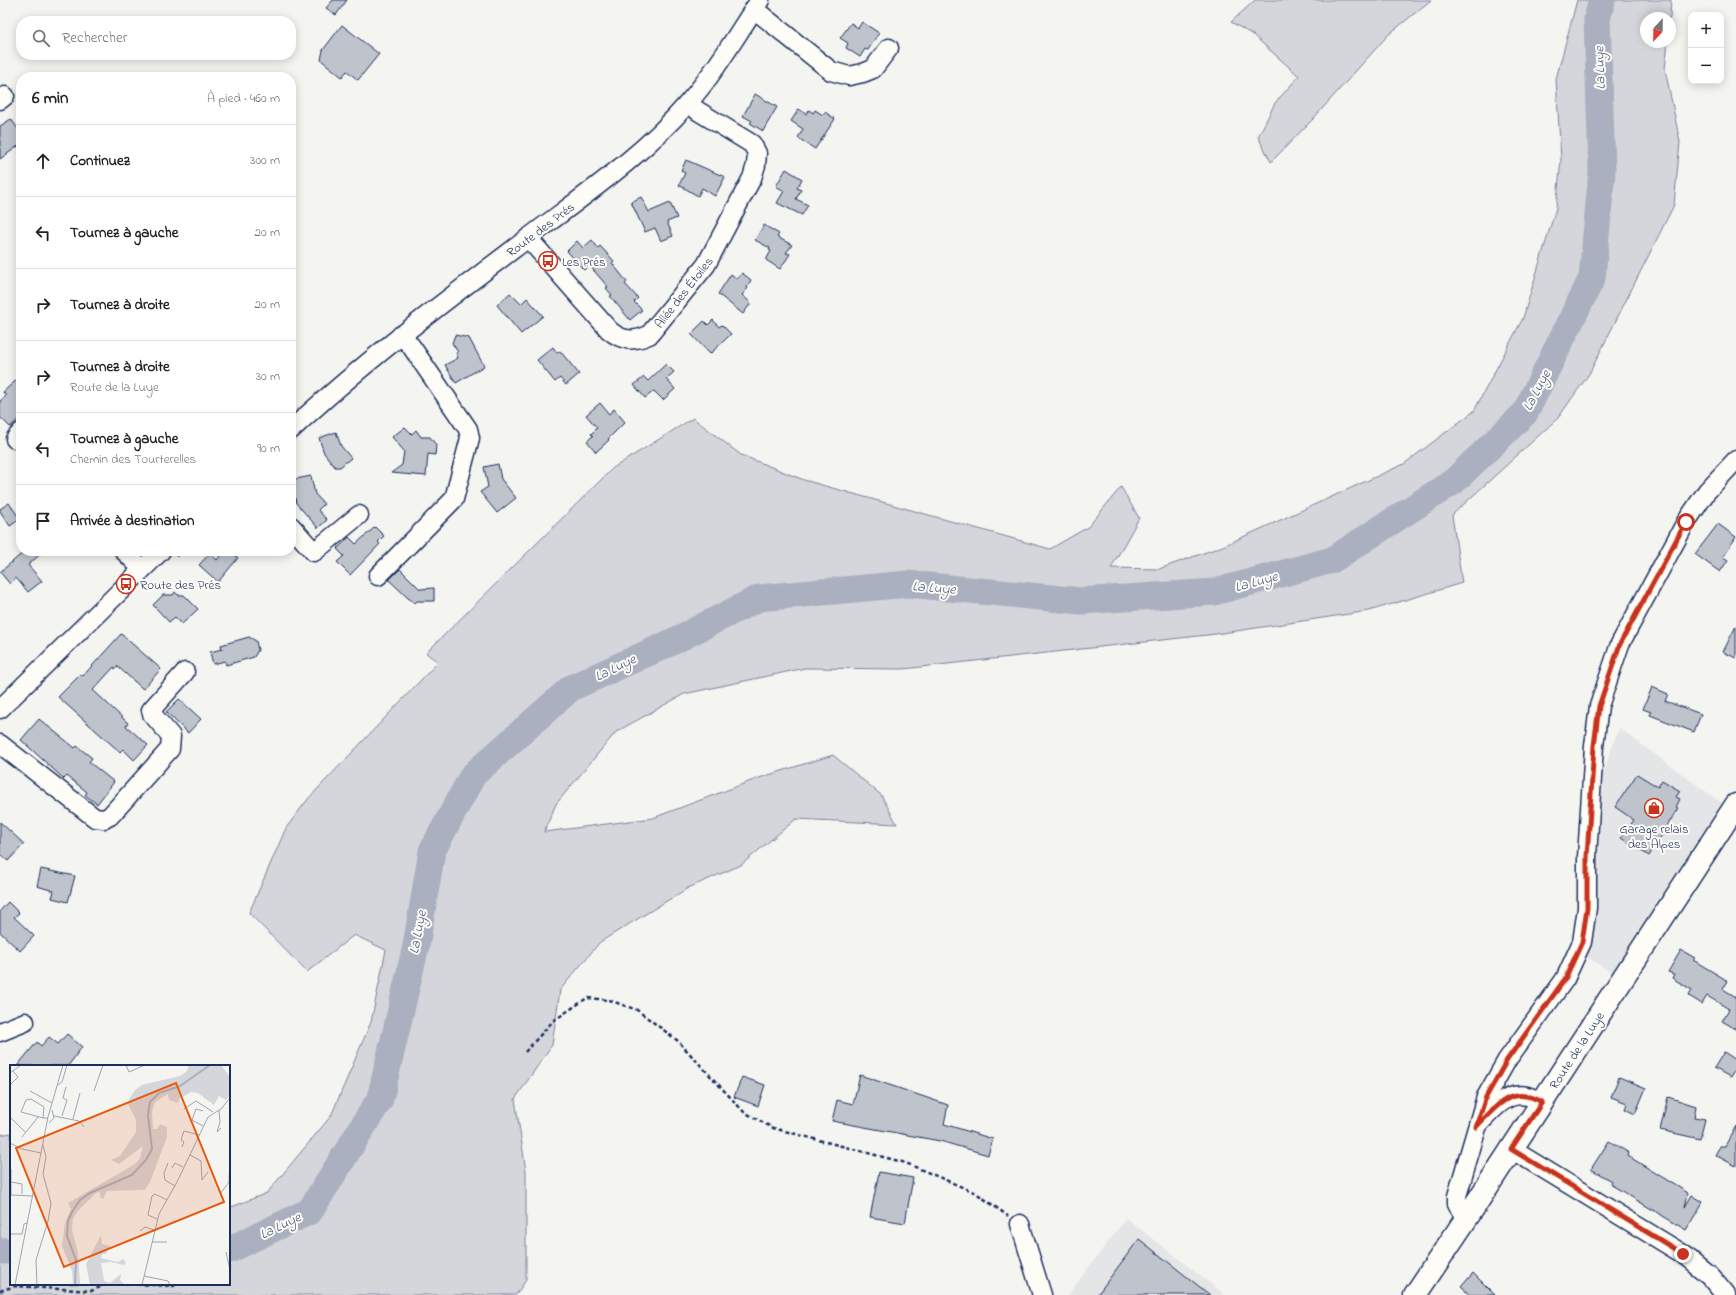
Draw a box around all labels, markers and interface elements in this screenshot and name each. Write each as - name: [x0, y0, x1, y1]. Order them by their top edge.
- north arrow: [1640, 12, 1676, 48]
- map controls: [1688, 12, 1724, 84]
- button: +: [1688, 12, 1724, 48]
- search box: [16, 16, 296, 60]
- icon: search: [30, 27, 52, 49]
- text: Rechercher: [62, 27, 127, 49]
- water label: La Luye: [1589, 45, 1612, 90]
- button: −: [1688, 48, 1724, 84]
- text: 6 min: [32, 86, 68, 111]
- text: À pied · 460 m: [207, 89, 280, 108]
- icon: ahead: [32, 150, 54, 172]
- text: Continuez: [70, 150, 130, 172]
- text: 300 m: [250, 151, 280, 170]
- street label: Route des Prés: [503, 198, 579, 262]
- icon: left: [32, 222, 54, 244]
- text: Tournez à gauche: [70, 222, 178, 244]
- text: 20 m: [255, 223, 280, 242]
- bus stop icon: Les Prés: [537, 250, 559, 272]
- place label: Les Prés: [562, 253, 606, 272]
- street label: Allée des Étoiles: [650, 253, 718, 333]
- icon: right: [32, 294, 54, 316]
- text: Tournez à droite: [70, 294, 170, 316]
- text: 20 m: [255, 295, 280, 314]
- text: Tournez à droite: [70, 356, 170, 378]
- icon: right: [32, 366, 54, 388]
- water label: La Luye: [1518, 366, 1557, 415]
- text: 30 m: [256, 367, 280, 386]
- text: Route de la Luye: [70, 378, 159, 397]
- text: Tournez à gauche: [70, 428, 178, 450]
- icon: left: [32, 438, 54, 460]
- text: 90 m: [257, 439, 280, 458]
- text: Chemin des Tourterelles: [70, 450, 196, 469]
- icon: arrive: [32, 510, 54, 532]
- text: Arrivée à destination: [70, 510, 195, 532]
- route start: [1677, 513, 1695, 531]
- water label: La Luye: [1233, 566, 1281, 598]
- bus stop icon: Route des Prés: [115, 573, 137, 595]
- place label: Route des Prés: [140, 576, 221, 595]
- water label: La Luye: [911, 576, 957, 601]
- water label: La Luye: [592, 649, 640, 687]
- shop icon: Garage relais des Alpes: [1643, 797, 1665, 819]
- place label: Garage relais des Alpes: [1619, 820, 1689, 854]
- water label: La Luye: [404, 908, 433, 956]
- street label: Route de la Luye: [1545, 1008, 1610, 1094]
- inset map: [10, 1065, 230, 1285]
- water label: La Luye: [257, 1207, 305, 1245]
- route end: [1674, 1245, 1692, 1263]

